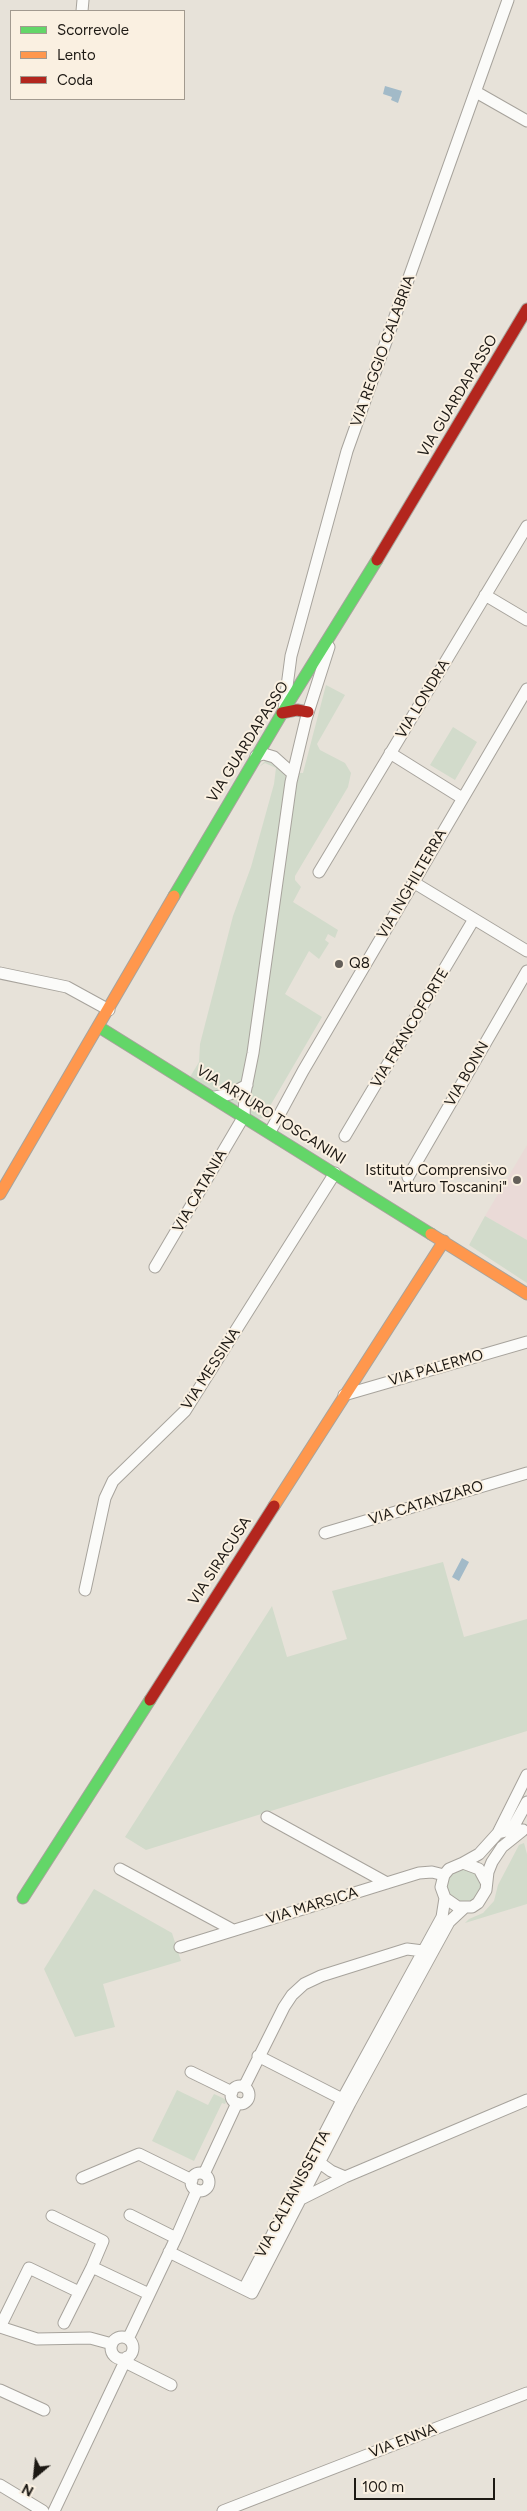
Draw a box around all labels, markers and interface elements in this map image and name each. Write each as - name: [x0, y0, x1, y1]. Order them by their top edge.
- legend: [10, 10, 185, 100]
- text: Scorrevole: [57, 21, 129, 39]
- text: Lento: [57, 46, 96, 64]
- text: Coda: [57, 71, 93, 89]
- street label: VIA REGGIO CALABRIA: [347, 273, 419, 429]
- street label: VIA GUARDAPASSO: [414, 332, 502, 460]
- street label: VIA LONDRA: [392, 656, 454, 742]
- street label: VIA GUARDAPASSO: [203, 678, 293, 806]
- street label: VIA INGHILTERRA: [373, 826, 451, 942]
- place label: Q8: [349, 955, 370, 973]
- marker: Q8: [333, 958, 345, 970]
- street label: VIA FRANCOFORTE: [367, 965, 453, 1091]
- street label: VIA BONN: [441, 1038, 493, 1110]
- street label: VIA ARTURO TOSCANINI: [193, 1062, 349, 1168]
- street label: VIA CATANIA: [169, 1147, 231, 1235]
- place label: Istituto Comprensivo "Arturo Toscanini": [365, 1162, 507, 1197]
- marker: Istituto Comprensivo "Arturo Toscanini": [511, 1174, 523, 1186]
- street label: VIA MESSINA: [178, 1325, 244, 1413]
- street label: VIA PALERMO: [387, 1346, 485, 1390]
- street label: VIA CATANZARO: [367, 1477, 485, 1529]
- street label: VIA SIRACUSA: [185, 1513, 255, 1609]
- street label: VIA MARSICA: [264, 1884, 360, 1928]
- street label: VIA CALTANISSETTA: [252, 2127, 334, 2261]
- street label: VIA ENNA: [367, 2420, 439, 2462]
- north arrow: [10, 2451, 60, 2501]
- scale bar: [357, 2468, 498, 2500]
- text: 100 m: [362, 2478, 404, 2496]
- text: N: [19, 2480, 37, 2500]

